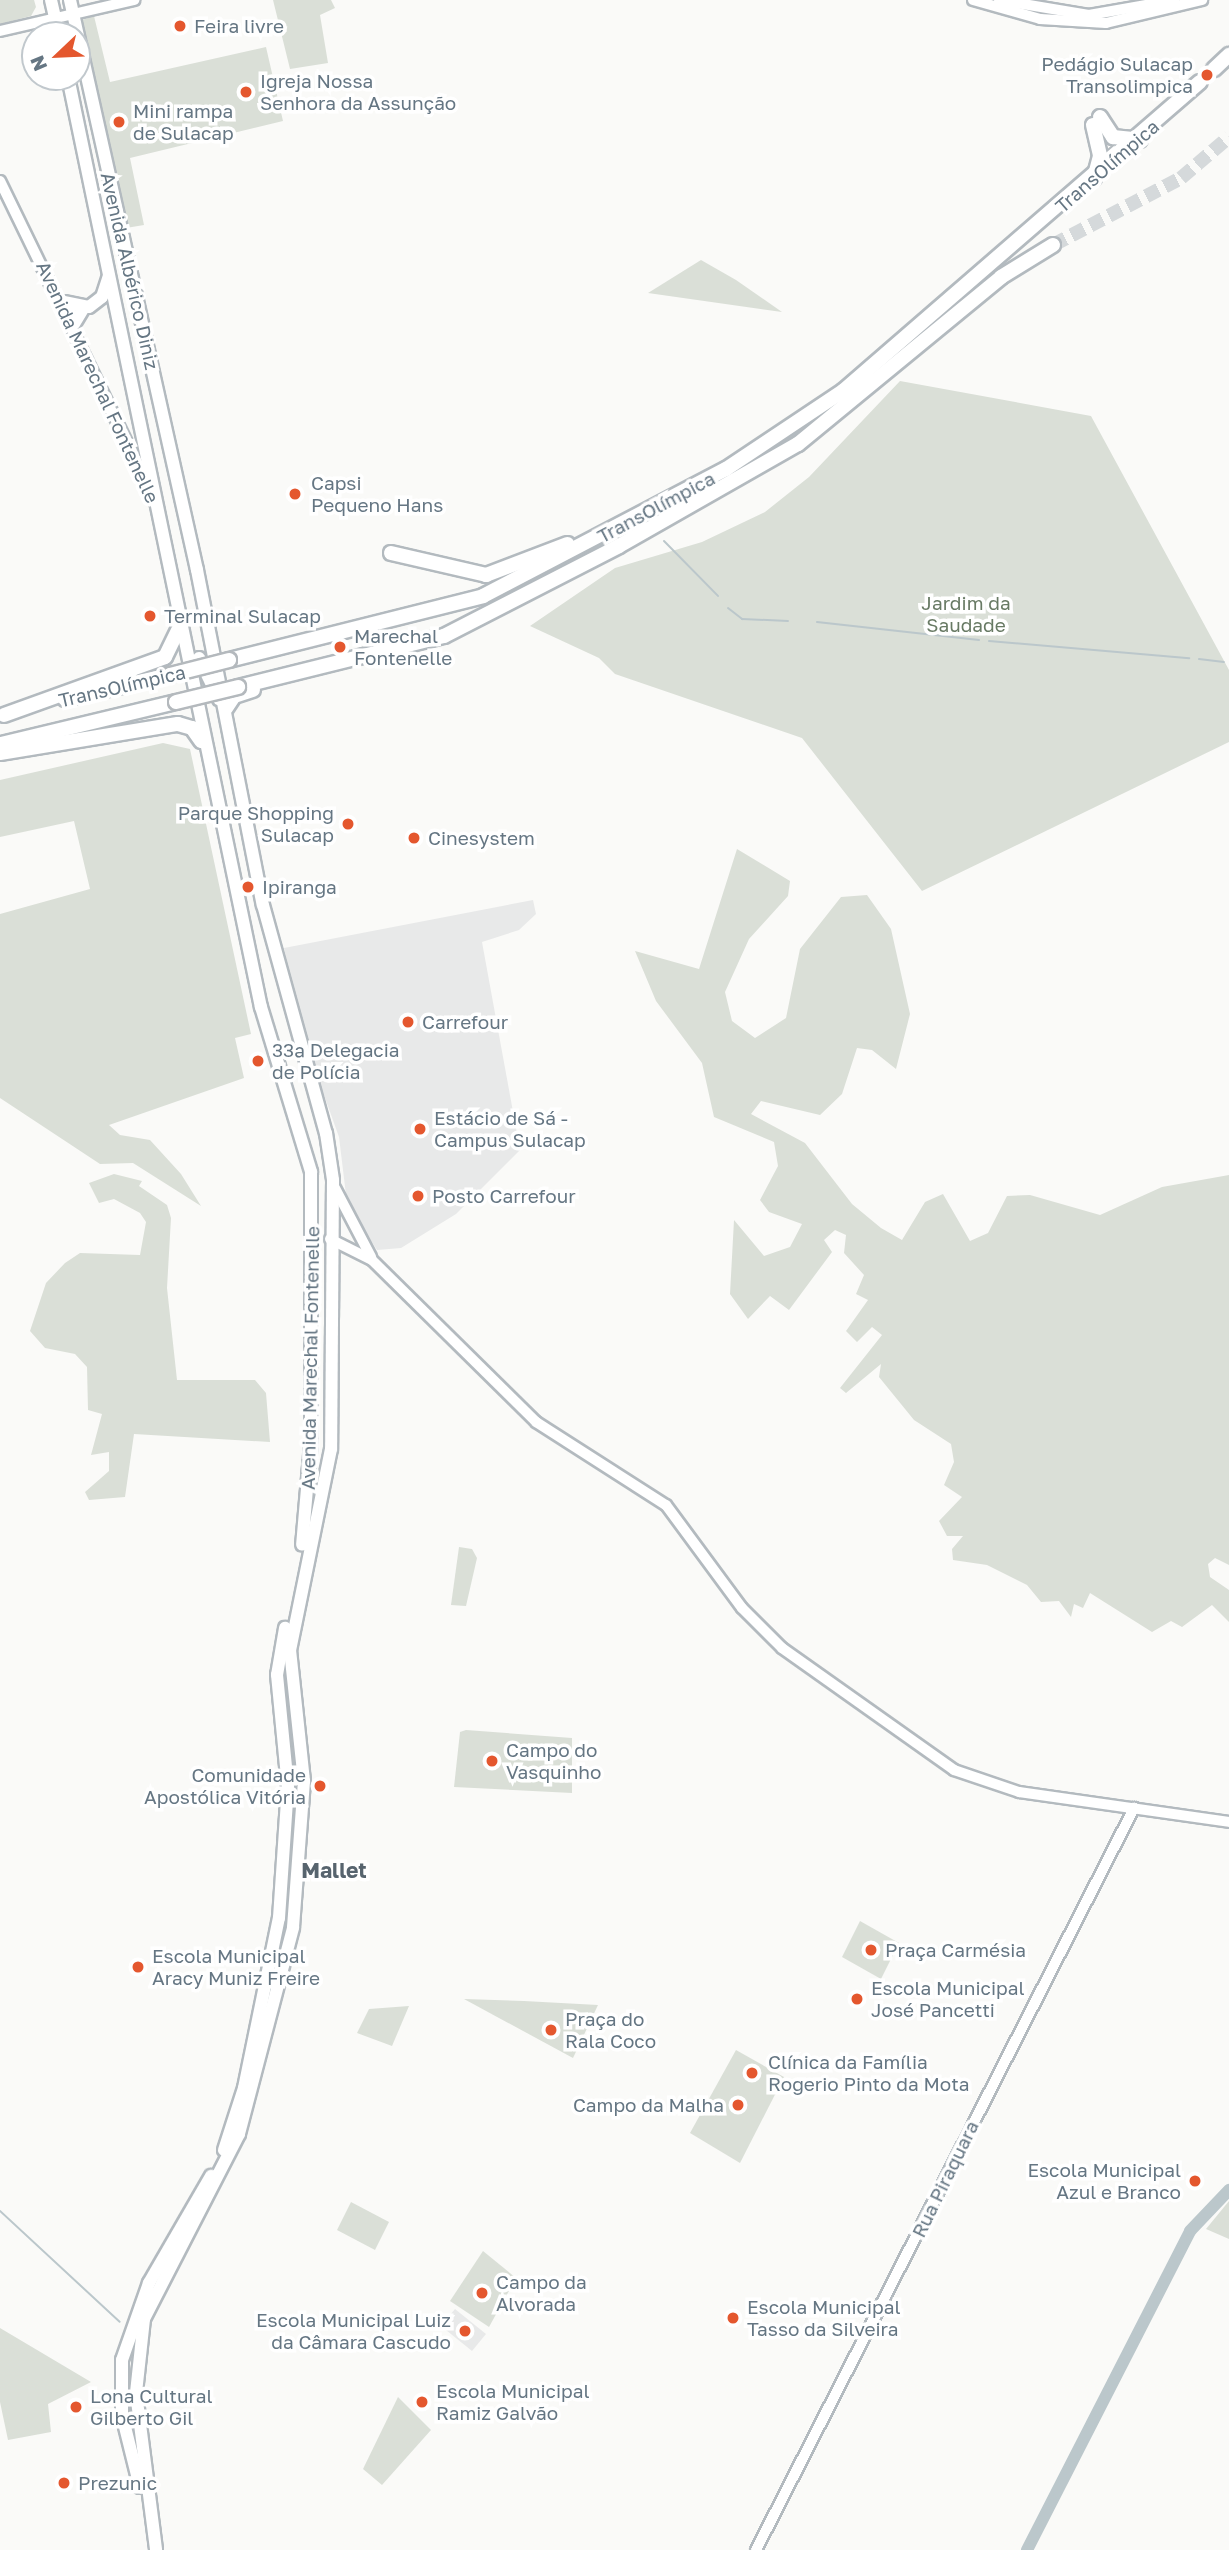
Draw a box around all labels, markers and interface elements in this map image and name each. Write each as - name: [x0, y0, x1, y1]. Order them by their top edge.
- place label: Feira livre: [194, 15, 284, 37]
- marker: Feira livre: [172, 18, 188, 34]
- north arrow: [21, 21, 91, 91]
- text: N: [25, 52, 51, 75]
- place label: Pedágio Sulacap Transolimpica: [1041, 53, 1193, 97]
- marker: Pedágio Sulacap Transolimpica: [1199, 67, 1215, 83]
- place label: Igreja Nossa Senhora da Assunção: [260, 70, 456, 114]
- marker: Igreja Nossa Senhora da Assunção: [238, 84, 254, 100]
- place label: Mini rampa de Sulacap: [133, 100, 234, 144]
- marker: Mini rampa de Sulacap: [111, 114, 127, 130]
- street label: TransOlímpica: [1051, 115, 1163, 217]
- street label: Avenida Albérico Diniz: [96, 170, 164, 372]
- street label: Avenida Marechal Fontenelle: [32, 258, 164, 506]
- street label: TransOlímpica: [593, 466, 719, 548]
- place label: Capsi Pequeno Hans: [311, 472, 443, 516]
- marker: Capsi Pequeno Hans: [285, 484, 305, 504]
- park label: Jardim da Saudade: [921, 592, 1011, 636]
- place label: Terminal Sulacap: [164, 605, 321, 627]
- marker: Terminal Sulacap: [142, 608, 158, 624]
- place label: Marechal Fontenelle: [354, 625, 452, 669]
- marker: Marechal Fontenelle: [332, 639, 348, 655]
- street label: TransOlímpica: [56, 660, 188, 712]
- place label: Parque Shopping Sulacap: [178, 802, 334, 846]
- marker: Parque Shopping Sulacap: [340, 816, 356, 832]
- place label: Cinesystem: [428, 827, 535, 849]
- marker: Cinesystem: [406, 830, 422, 846]
- place label: Ipiranga: [262, 876, 337, 898]
- marker: Ipiranga: [240, 879, 256, 895]
- place label: Carrefour: [422, 1011, 508, 1033]
- marker: Carrefour: [400, 1014, 416, 1030]
- place label: 33ª Delegacia de Polícia: [272, 1039, 400, 1083]
- marker: 33ª Delegacia de Polícia: [250, 1053, 266, 1069]
- place label: Estácio de Sá - Campus Sulacap: [434, 1107, 586, 1151]
- marker: Estácio de Sá - Campus Sulacap: [412, 1121, 428, 1137]
- place label: Posto Carrefour: [432, 1185, 576, 1207]
- marker: Posto Carrefour: [410, 1188, 426, 1204]
- street label: Avenida Marechal Fontenelle: [296, 1226, 324, 1490]
- place label: Campo do Vasquinho: [506, 1739, 601, 1783]
- marker: Campo do Vasquinho: [484, 1753, 500, 1769]
- place label: Comunidade Apostólica Vitória: [144, 1764, 306, 1808]
- marker: Comunidade Apostólica Vitória: [312, 1778, 328, 1794]
- district label: Mallet: [301, 1857, 367, 1883]
- place label: Praça Carmésia: [885, 1939, 1026, 1961]
- marker: Praça Carmésia: [863, 1942, 879, 1958]
- place label: Escola Municipal Aracy Muniz Freire: [152, 1945, 320, 1989]
- marker: Escola Municipal Aracy Muniz Freire: [130, 1959, 146, 1975]
- place label: Escola Municipal José Pancetti: [871, 1977, 1025, 2021]
- marker: Escola Municipal José Pancetti: [849, 1991, 865, 2007]
- place label: Praça do Rala Coco: [565, 2008, 656, 2052]
- marker: Praça do Rala Coco: [543, 2022, 559, 2038]
- place label: Clínica da Família Rogerio Pinto da Mota: [768, 2051, 970, 2095]
- marker: Clínica da Família Rogerio Pinto da Mota: [742, 2063, 762, 2083]
- place label: Campo da Malha: [573, 2094, 724, 2116]
- marker: Campo da Malha: [730, 2097, 746, 2113]
- street label: Rua Piraquara: [907, 2117, 983, 2241]
- place label: Escola Municipal Azul e Branco: [1027, 2159, 1181, 2203]
- marker: Escola Municipal Azul e Branco: [1187, 2173, 1203, 2189]
- place label: Campo da Alvorada: [496, 2271, 587, 2315]
- marker: Campo da Alvorada: [474, 2285, 490, 2301]
- place label: Escola Municipal Tasso da Silveira: [747, 2296, 901, 2340]
- place label: Escola Municipal Luiz da Câmara Cascudo: [256, 2309, 451, 2353]
- marker: Escola Municipal Tasso da Silveira: [725, 2310, 741, 2326]
- marker: Escola Municipal Luiz da Câmara Cascudo: [457, 2323, 473, 2339]
- place label: Escola Municipal Ramiz Galvão: [436, 2380, 590, 2424]
- place label: Lona Cultural Gilberto Gil: [90, 2385, 212, 2429]
- marker: Escola Municipal Ramiz Galvão: [414, 2394, 430, 2410]
- marker: Lona Cultural Gilberto Gil: [68, 2399, 84, 2415]
- place label: Prezunic: [78, 2472, 157, 2494]
- marker: Prezunic: [56, 2475, 72, 2491]

